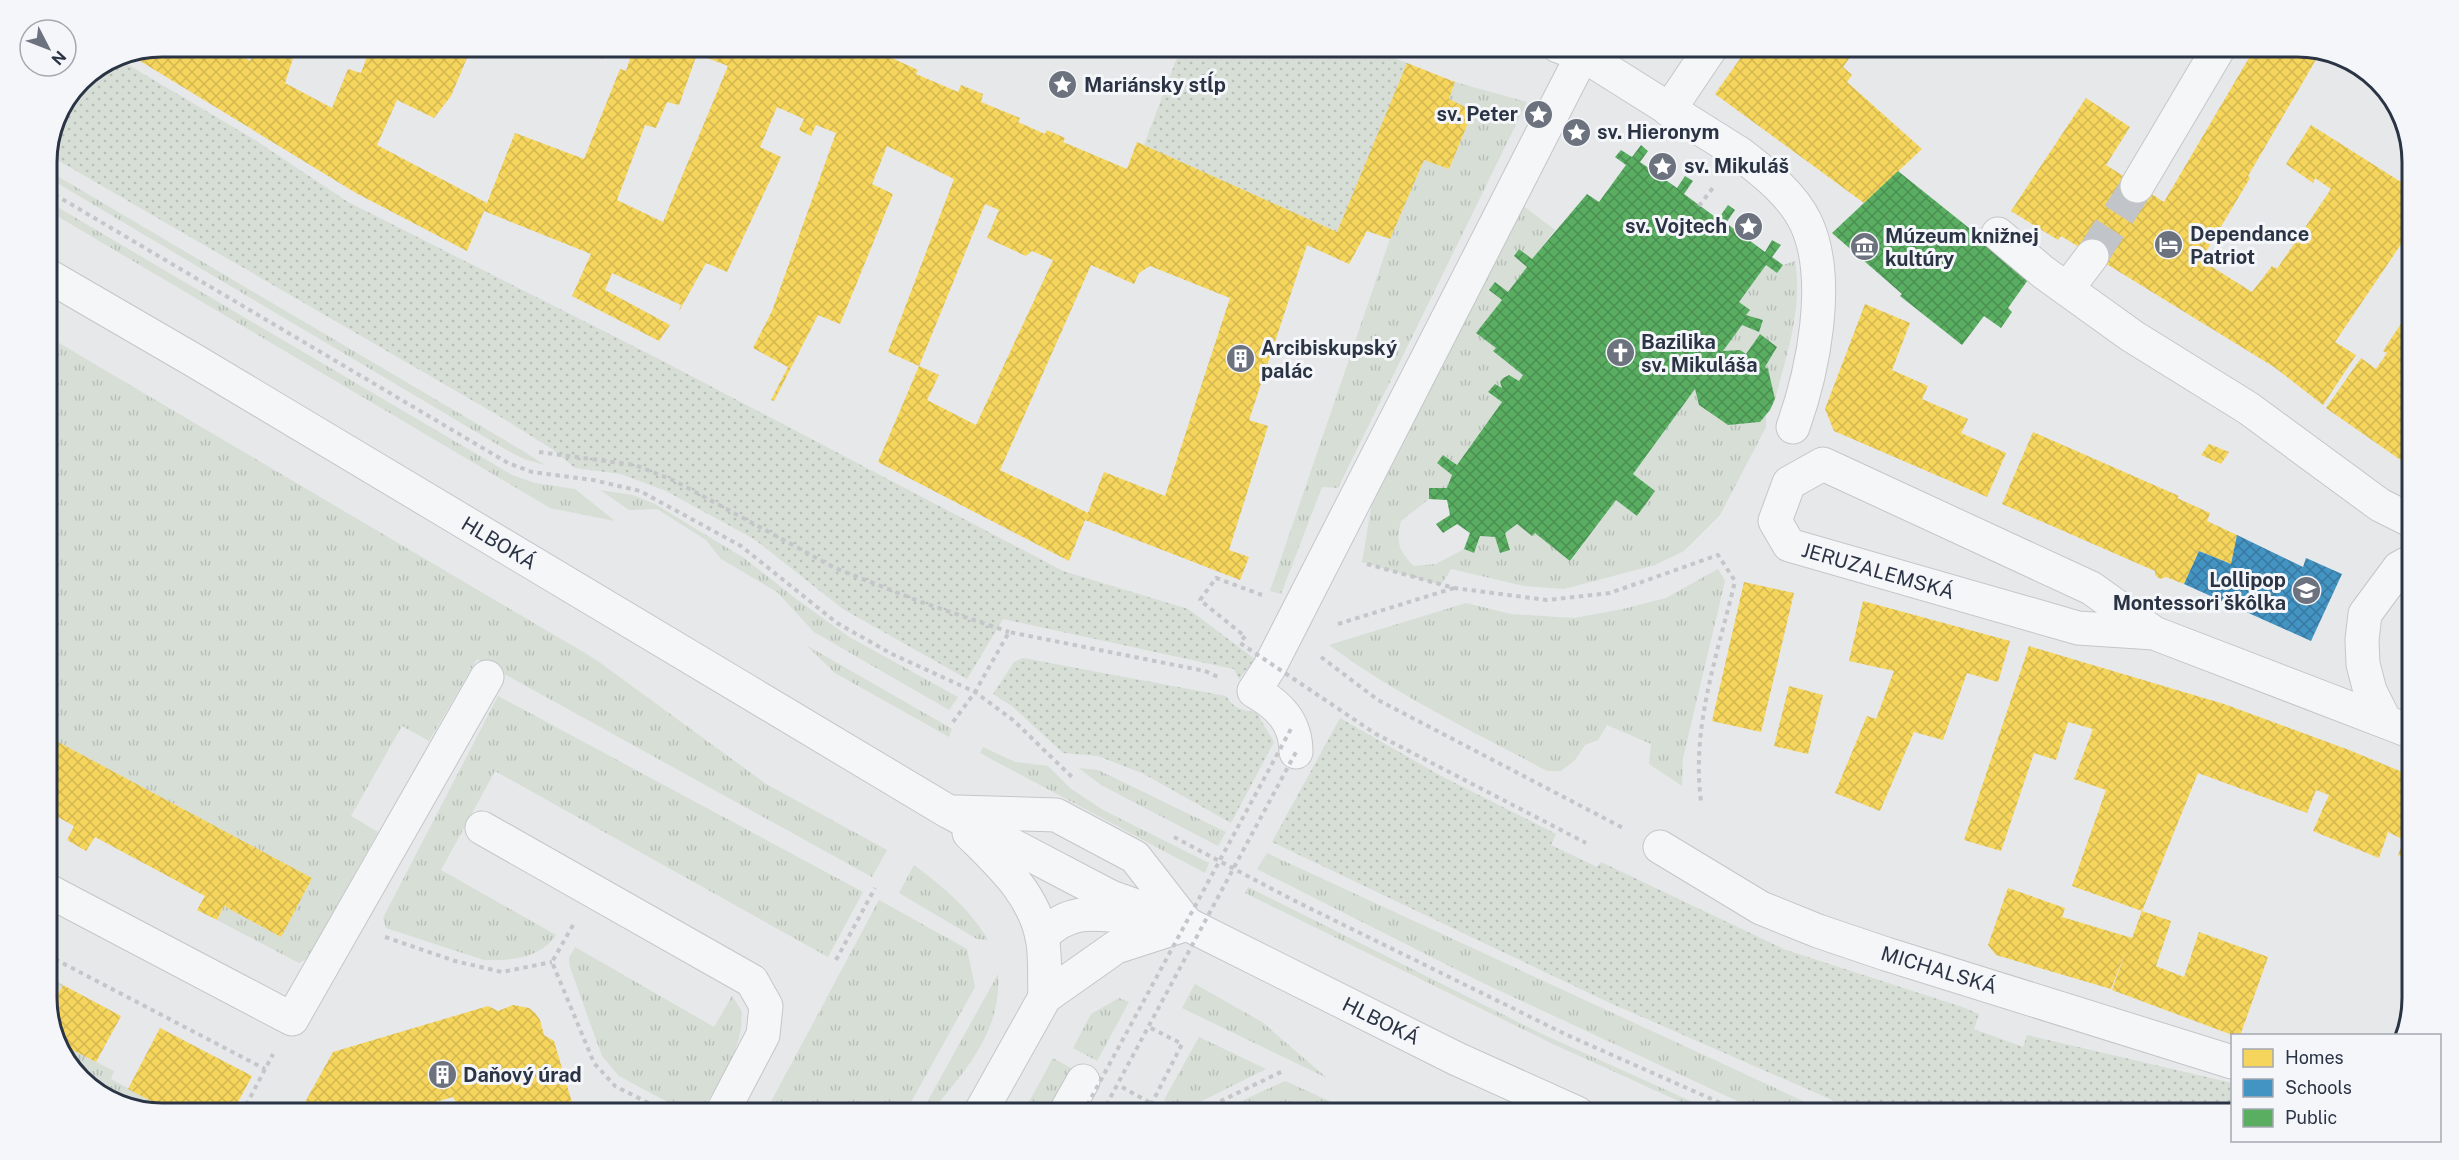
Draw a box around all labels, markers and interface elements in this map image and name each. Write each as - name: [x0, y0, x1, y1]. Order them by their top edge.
- north arrow: [18, 18, 78, 78]
- text: N: [48, 47, 70, 69]
- place icon: Mariánsky stĺp: [1047, 69, 1079, 101]
- place label: Mariánsky stĺp: [1084, 71, 1226, 97]
- place icon: sv. Peter: [1523, 98, 1555, 130]
- place label: sv. Peter: [1437, 102, 1518, 126]
- place icon: sv. Hieronym: [1560, 116, 1592, 148]
- place label: sv. Hieronym: [1597, 120, 1719, 144]
- place icon: sv. Mikuláš: [1647, 150, 1679, 182]
- place label: sv. Mikuláš: [1684, 154, 1789, 178]
- place icon: sv. Vojtech: [1732, 210, 1764, 242]
- place label: sv. Vojtech: [1625, 214, 1727, 238]
- place label: Dependance Patriot: [2190, 222, 2309, 269]
- place label: Múzeum knižnej kultúry: [1885, 224, 2039, 271]
- hotel icon: Dependance Patriot: [2153, 229, 2185, 261]
- museum icon: Múzeum knižnej kultúry: [1848, 231, 1880, 263]
- place label: Bazilika sv. Mikuláša: [1641, 330, 1758, 377]
- place label: Arcibiskupský palác: [1261, 336, 1397, 383]
- church icon: Bazilika sv. Mikuláša: [1604, 337, 1636, 369]
- building icon: Arcibiskupský palác: [1224, 343, 1256, 375]
- street label: HLBOKÁ: [457, 510, 541, 575]
- street label: JERUZALEMSKÁ: [1799, 537, 1957, 604]
- place label: Lollipop Montessori škôlka: [2113, 568, 2286, 615]
- school or university icon: Lollipop Montessori škôlka: [2291, 575, 2323, 607]
- street label: MICHALSKÁ: [1878, 940, 2000, 999]
- street label: HLBOKÁ: [1338, 991, 1424, 1050]
- legend: [2231, 1034, 2441, 1142]
- text: Homes: [2285, 1047, 2344, 1068]
- building icon: Daňový úrad: [426, 1059, 458, 1091]
- place label: Daňový úrad: [463, 1063, 582, 1087]
- text: Schools: [2285, 1077, 2352, 1098]
- text: Public: [2285, 1107, 2337, 1128]

